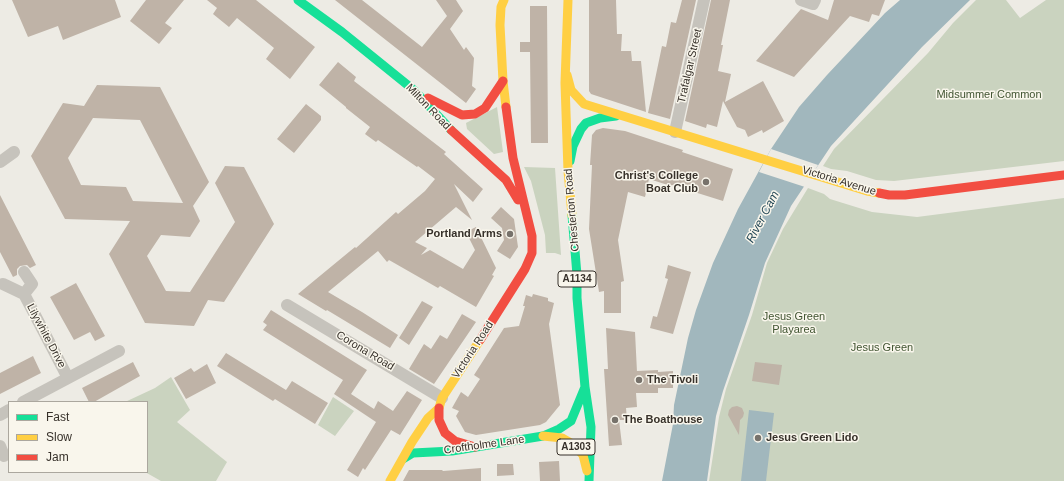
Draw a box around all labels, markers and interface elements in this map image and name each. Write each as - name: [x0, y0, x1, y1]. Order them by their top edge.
- street label: Trafalgar Street: [675, 27, 705, 105]
- street label: Milton Road: [403, 81, 453, 133]
- park label: Midsummer Common: [936, 88, 1042, 102]
- street label: Victoria Avenue: [800, 163, 878, 199]
- street label: Chesterton Road: [562, 168, 582, 252]
- place label: Christ's College Boat Club: [615, 169, 698, 195]
- marker: Christ's College Boat Club: [701, 177, 711, 187]
- water label: River Cam: [743, 189, 783, 245]
- place label: Portland Arms: [426, 227, 502, 241]
- marker: Portland Arms: [505, 229, 515, 239]
- road number: A1134: [558, 271, 596, 287]
- street label: Lilywhite Drive: [24, 302, 68, 370]
- park label: Jesus Green Playarea: [763, 310, 825, 336]
- street label: Victoria Road: [450, 319, 496, 381]
- street label: Corona Road: [334, 328, 396, 374]
- park label: Jesus Green: [851, 341, 913, 355]
- place label: The Tivoli: [647, 373, 698, 387]
- marker: The Tivoli: [634, 375, 644, 385]
- legend: [8, 401, 148, 473]
- text: Fast: [46, 410, 69, 424]
- place label: The Boathouse: [623, 413, 702, 427]
- marker: The Boathouse: [610, 415, 620, 425]
- text: Slow: [46, 430, 72, 444]
- place label: Jesus Green Lido: [766, 431, 858, 445]
- street label: Croftholme Lane: [443, 433, 525, 457]
- marker: Jesus Green Lido: [753, 433, 763, 443]
- road number: A1303: [557, 439, 595, 455]
- text: Jam: [46, 450, 69, 464]

